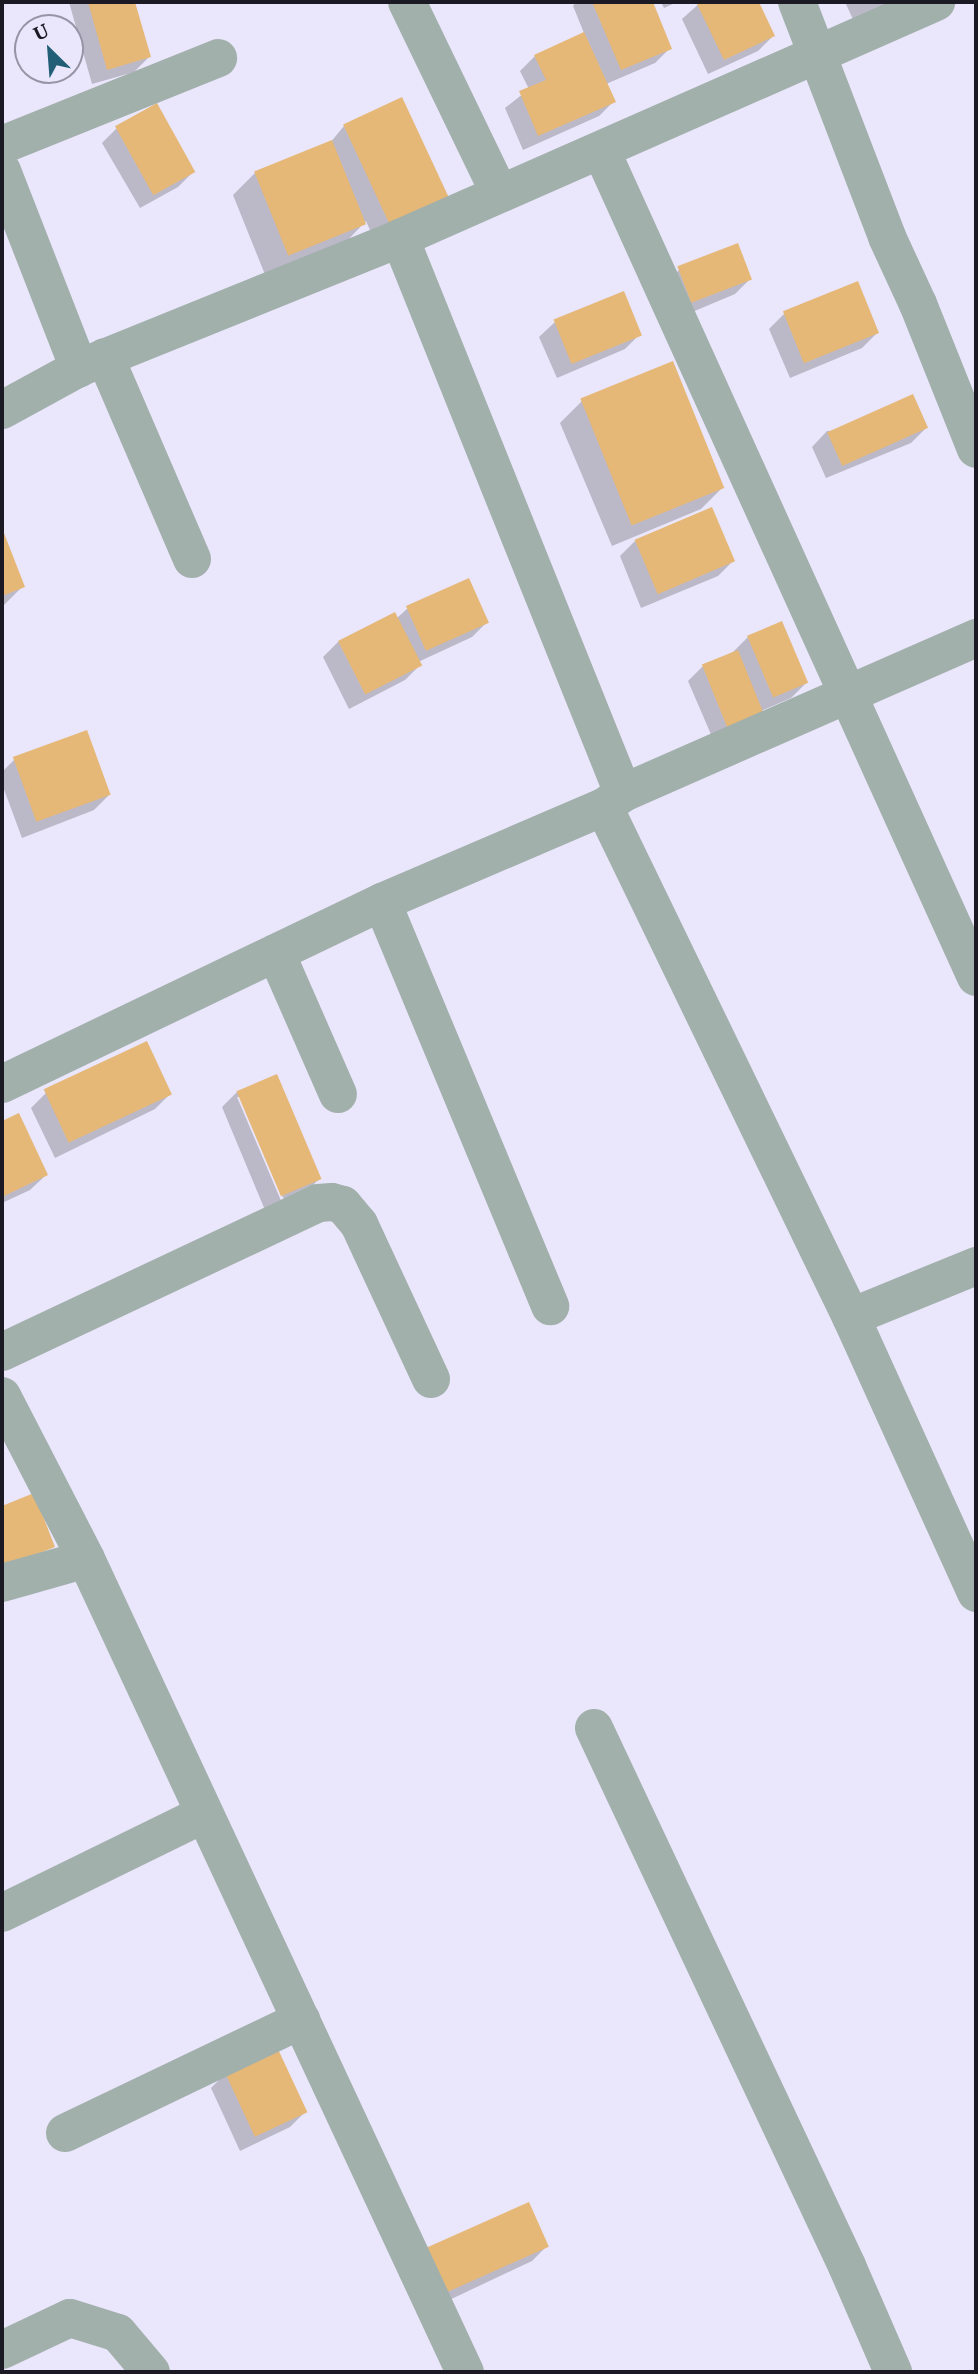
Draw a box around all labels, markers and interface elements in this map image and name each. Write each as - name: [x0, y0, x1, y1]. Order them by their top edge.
- north arrow: [14, 14, 84, 84]
- text: U: [29, 18, 53, 46]

